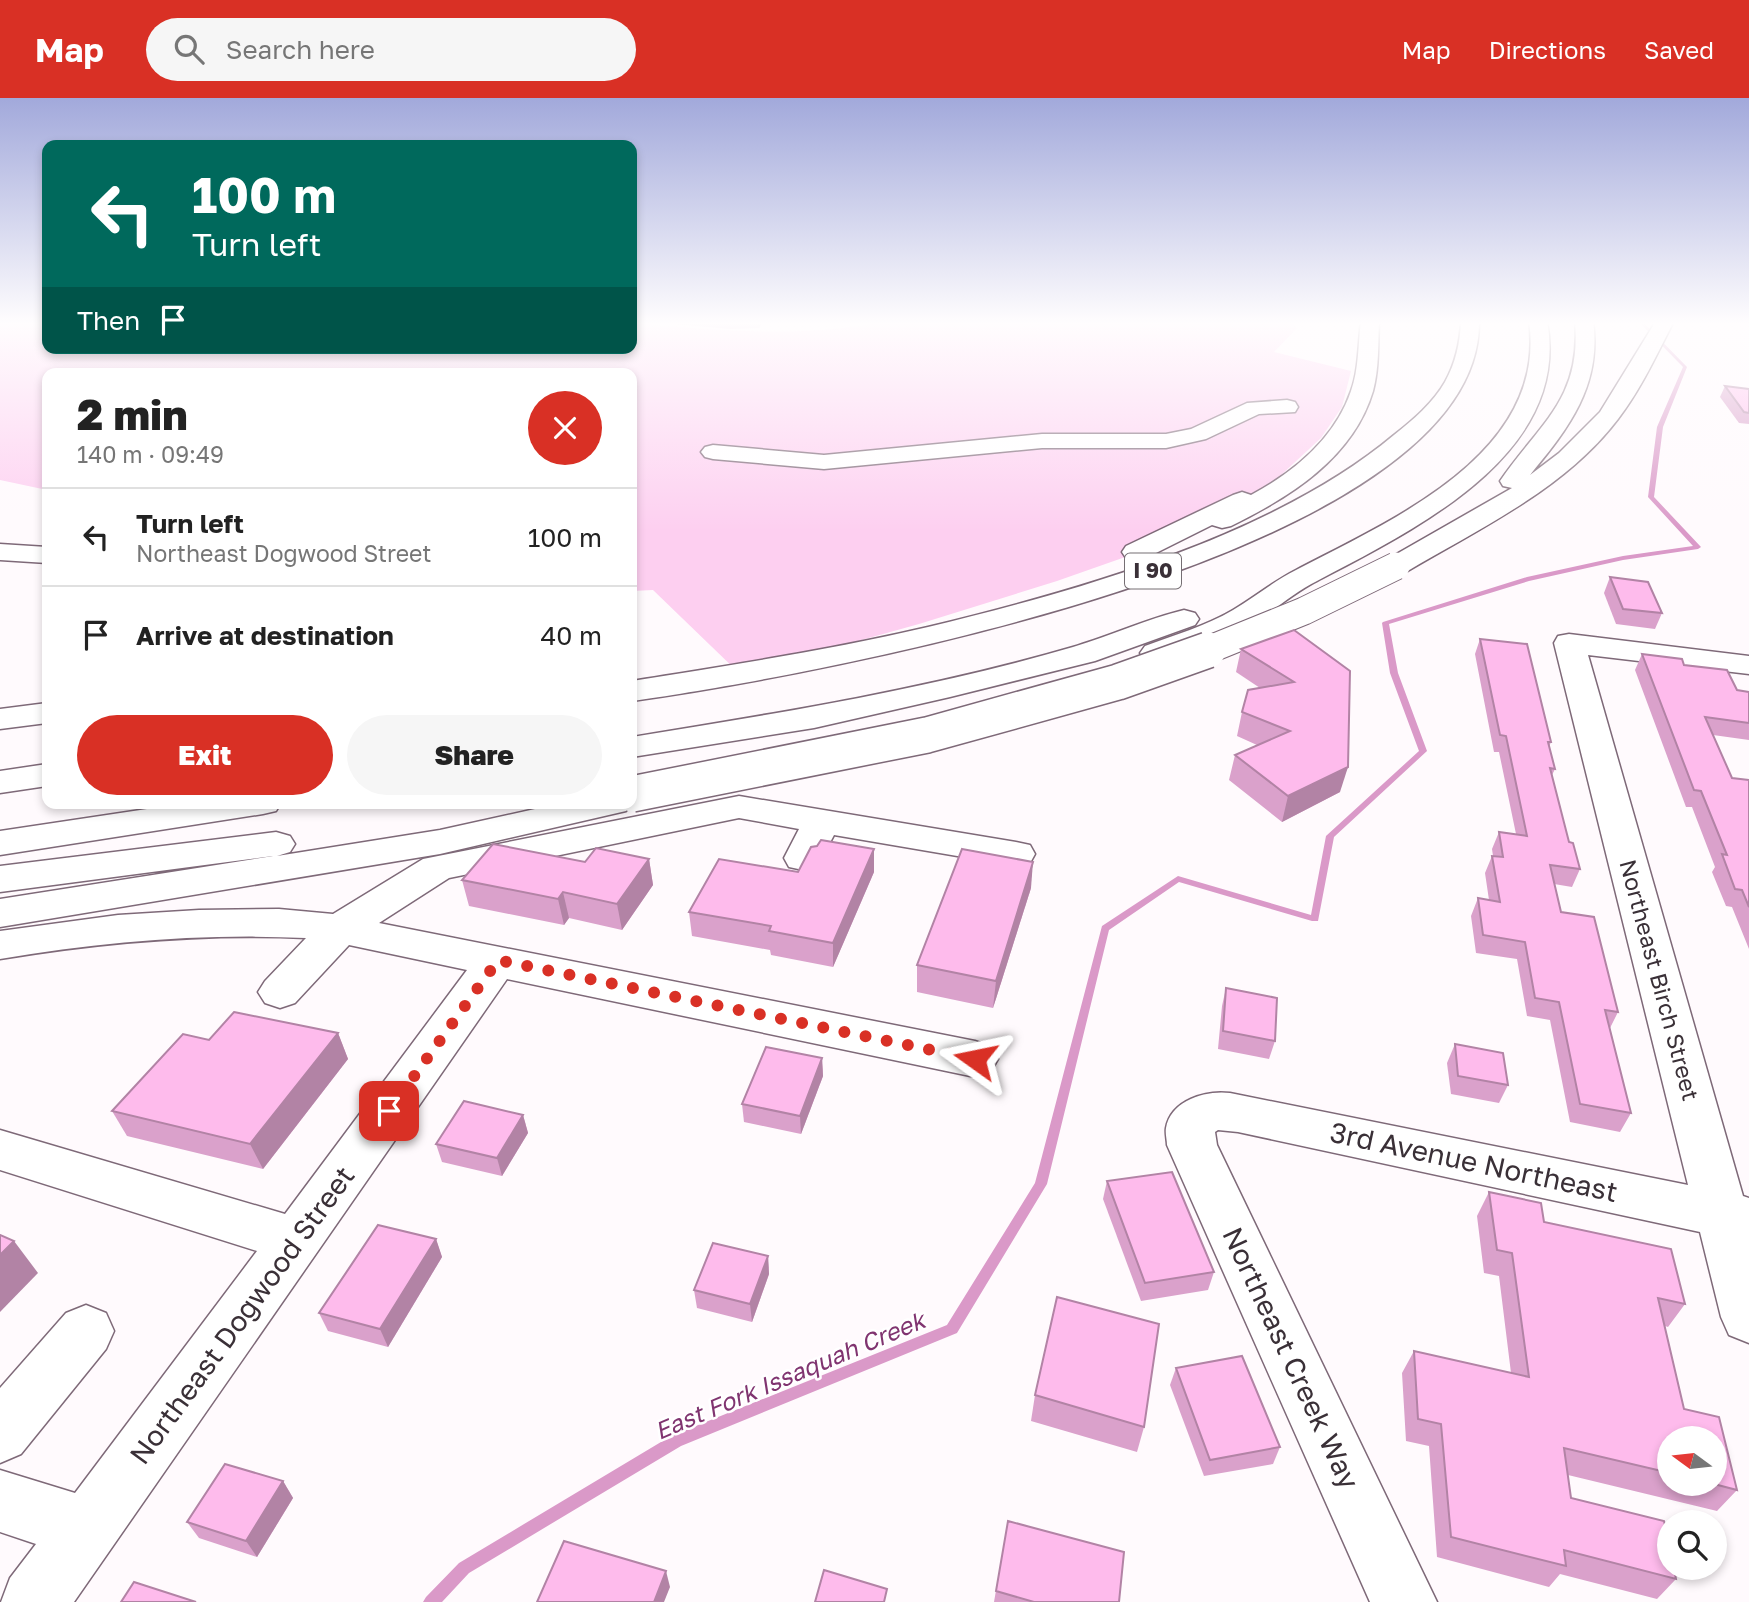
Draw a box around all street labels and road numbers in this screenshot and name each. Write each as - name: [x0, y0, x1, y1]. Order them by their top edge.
- road number: I 90: [1125, 554, 1181, 588]
- street label: Northeast Birch Street: [1614, 856, 1706, 1103]
- street label: 3rd Avenue Northeast: [1327, 1115, 1621, 1208]
- street label: Northeast Dogwood Street: [123, 1159, 361, 1470]
- street label: Northeast Creek Way: [1216, 1222, 1367, 1494]

